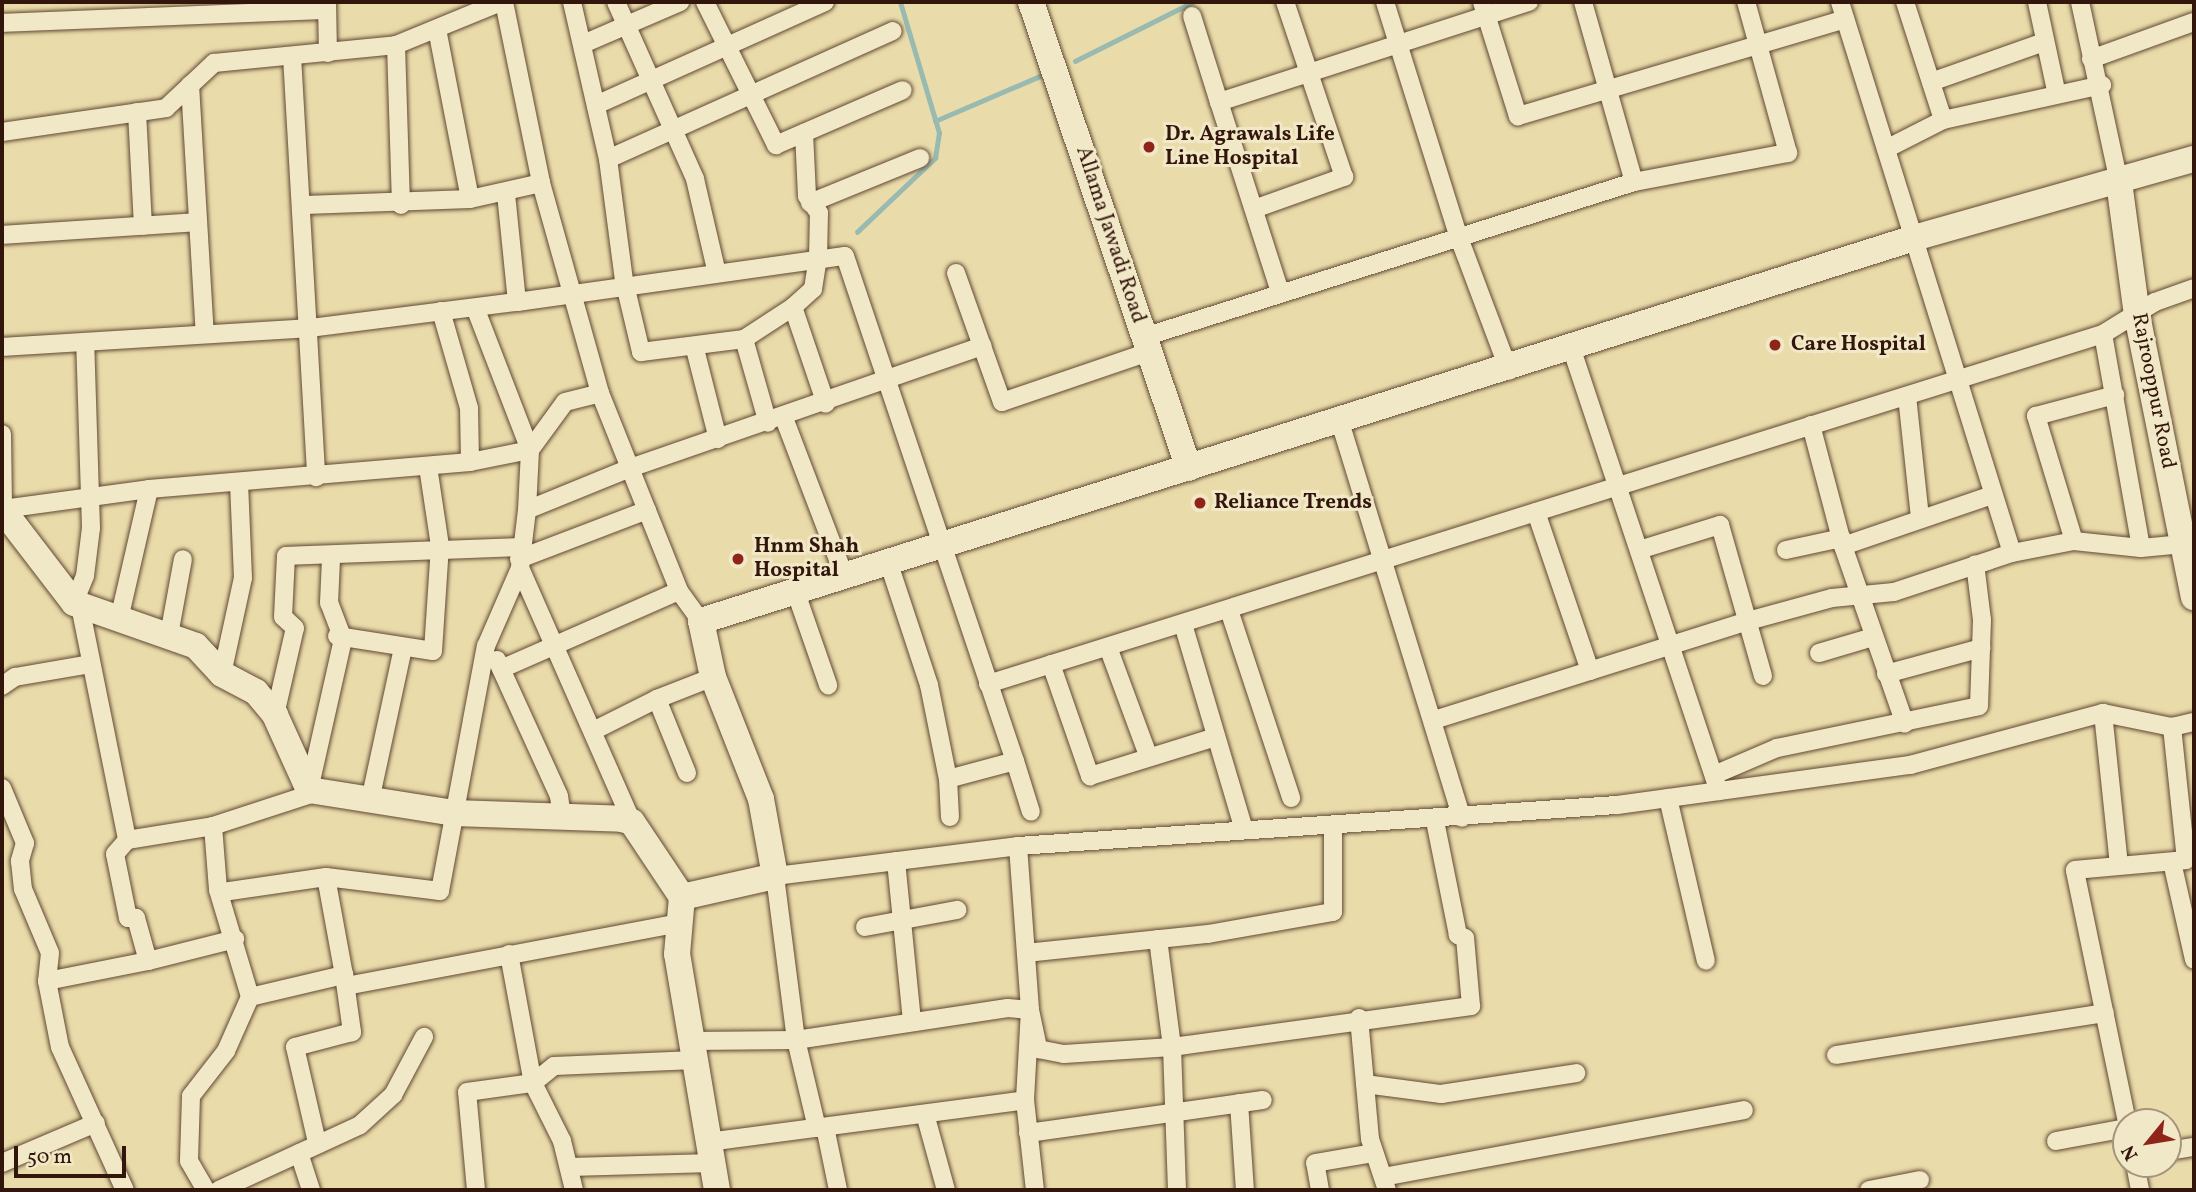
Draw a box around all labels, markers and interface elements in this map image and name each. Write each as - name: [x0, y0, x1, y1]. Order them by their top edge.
- place label: Dr. Agrawals Life Line Hospital: [1165, 122, 1335, 172]
- marker: Dr. Agrawals Life Line Hospital: [1139, 137, 1159, 157]
- street label: Allama Jawadi Road: [1070, 143, 1150, 327]
- street label: Rajrooppur Road: [2126, 311, 2180, 471]
- place label: Care Hospital: [1791, 332, 1926, 358]
- marker: Care Hospital: [1765, 335, 1785, 355]
- place label: Reliance Trends: [1214, 490, 1372, 516]
- marker: Reliance Trends: [1192, 495, 1208, 511]
- place label: Hnm Shah Hospital: [754, 534, 859, 584]
- marker: Hnm Shah Hospital: [728, 549, 748, 569]
- north arrow: [2112, 1108, 2182, 1178]
- scale bar: [18, 1132, 130, 1176]
- text: N: [2116, 1140, 2145, 1165]
- text: 50 m: [27, 1143, 72, 1172]

